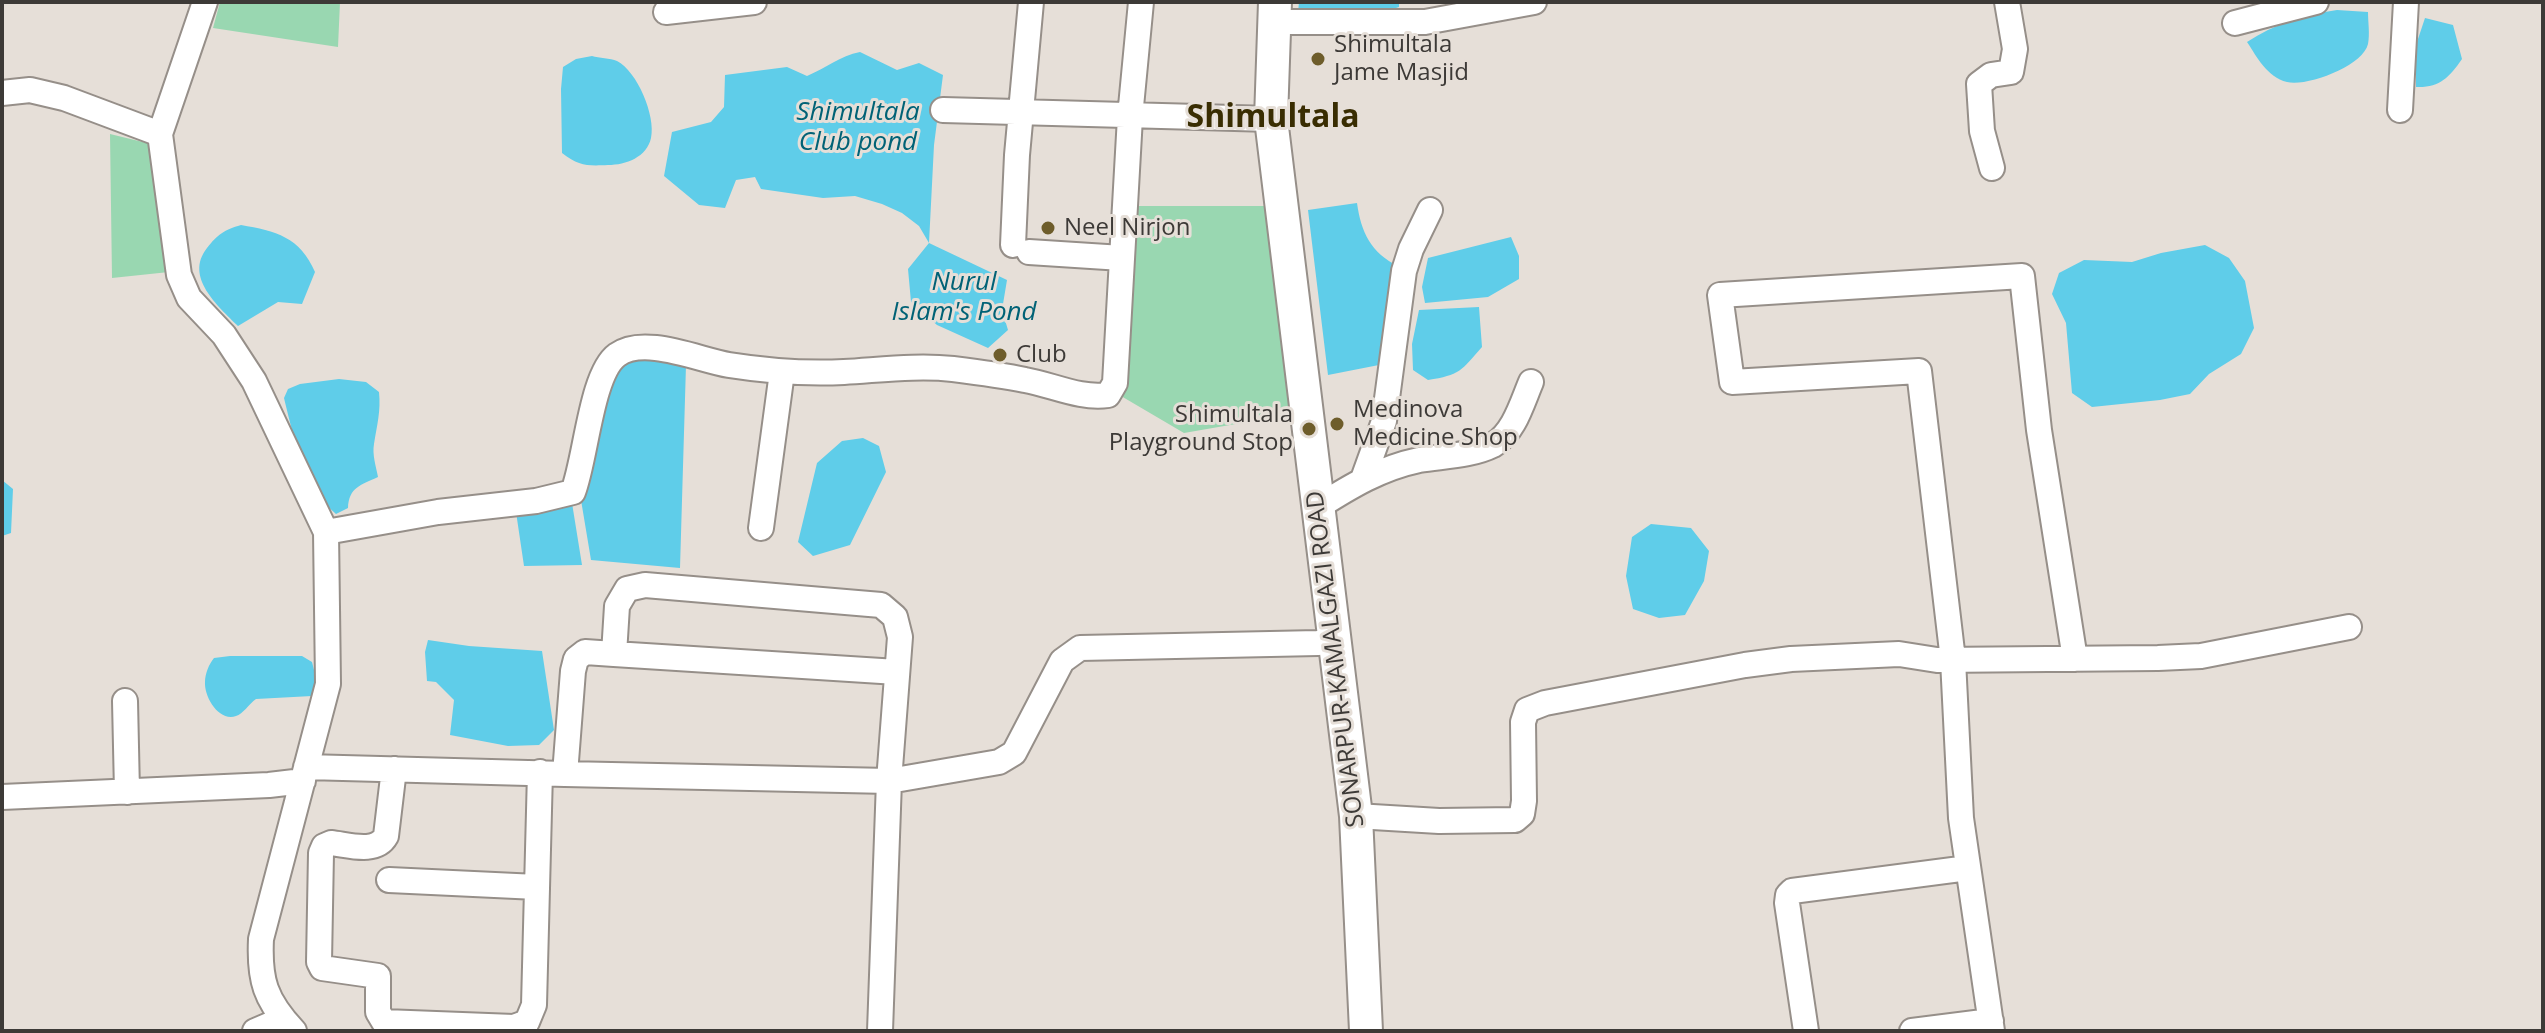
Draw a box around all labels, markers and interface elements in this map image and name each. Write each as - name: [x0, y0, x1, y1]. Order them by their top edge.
- place label: Shimultala Jame Masjid: [1334, 31, 1469, 87]
- marker: Shimultala Jame Masjid: [1309, 50, 1327, 68]
- water label: Shimultala Club pond: [796, 97, 920, 158]
- district label: Shimultala: [1187, 99, 1359, 137]
- place label: Neel Nirjon: [1064, 214, 1190, 242]
- marker: Neel Nirjon: [1039, 219, 1057, 237]
- water label: Nurul Islam's Pond: [891, 267, 1037, 328]
- place label: Club: [1016, 341, 1067, 369]
- marker: Club: [991, 346, 1009, 364]
- place label: Medinova Medicine Shop: [1353, 396, 1518, 452]
- place label: Shimultala Playground Stop: [1109, 401, 1293, 457]
- marker: Medinova Medicine Shop: [1328, 415, 1346, 433]
- marker: Shimultala Playground Stop: [1300, 420, 1318, 438]
- street label: SONARPUR-KAMALGAZI ROAD: [1301, 489, 1371, 829]

